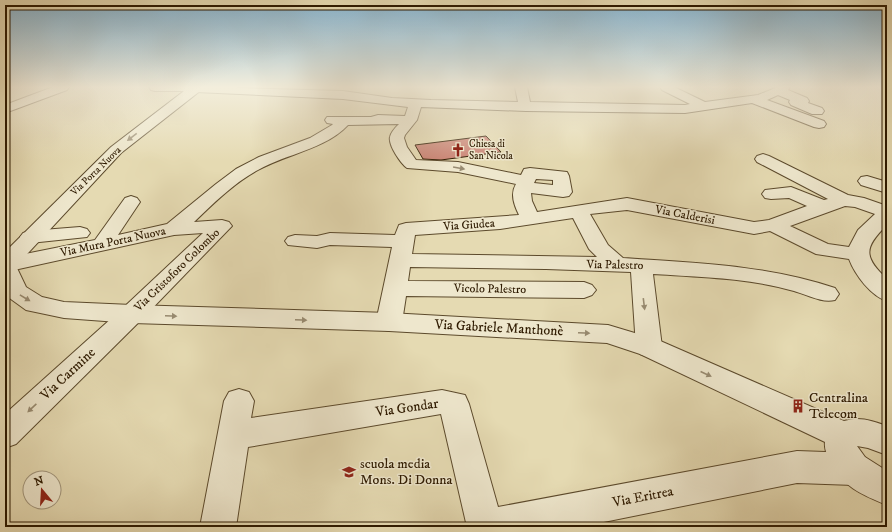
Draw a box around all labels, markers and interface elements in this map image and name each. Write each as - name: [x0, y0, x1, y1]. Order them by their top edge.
- one-way arrow: [127, 133, 138, 142]
- place label: Chiesa di San Nicola: [469, 138, 514, 162]
- church icon: Chiesa di San Nicola: [450, 142, 466, 158]
- street label: Via Porta Nuova: [68, 143, 124, 199]
- one-way arrow: [453, 165, 465, 171]
- street label: Via Calderisi: [653, 202, 716, 228]
- street label: Via Giudea: [442, 216, 496, 234]
- street label: Via Mura Porta Nuova: [58, 223, 168, 261]
- street label: Via Cristoforo Colombo: [130, 225, 223, 315]
- street label: Via Palestro: [585, 257, 644, 273]
- street label: Vicolo Palestro: [453, 281, 526, 297]
- one-way arrow: [20, 294, 30, 302]
- one-way arrow: [641, 298, 647, 310]
- one-way arrow: [165, 312, 177, 319]
- street label: Via Gabriele Manthonè: [433, 316, 564, 340]
- one-way arrow: [295, 317, 308, 323]
- one-way arrow: [578, 329, 590, 336]
- street label: Via Carmine: [36, 344, 100, 405]
- one-way arrow: [701, 371, 713, 377]
- place label: Centralina Telecom: [809, 389, 868, 423]
- street label: Via Gondar: [373, 395, 440, 421]
- building icon: Centralina Telecom: [790, 398, 806, 414]
- one-way arrow: [27, 404, 37, 413]
- place label: scuola media Mons. Di Donna: [360, 455, 453, 489]
- school or university icon: scuola media Mons. Di Donna: [341, 464, 357, 480]
- north arrow: [22, 470, 62, 510]
- text: N: [33, 473, 46, 489]
- street label: Via Eritrea: [610, 482, 675, 512]

